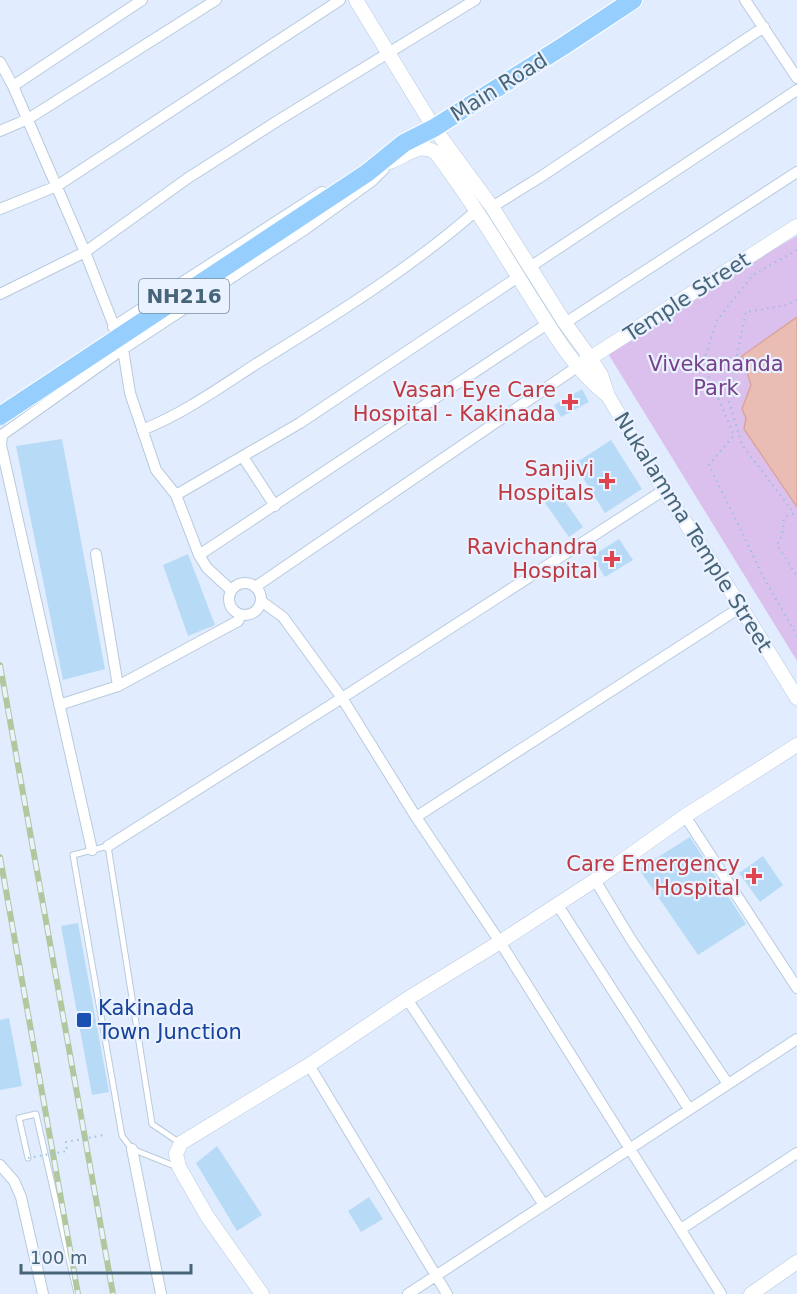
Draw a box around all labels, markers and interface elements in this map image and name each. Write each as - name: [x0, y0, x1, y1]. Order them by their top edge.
- street label: Main Road: [446, 48, 552, 126]
- street label: Temple Street: [619, 247, 754, 347]
- road number: NH216: [139, 279, 229, 313]
- park label: Vivekananda Park: [648, 352, 784, 400]
- place label: Vasan Eye Care Hospital - Kakinada: [353, 378, 556, 426]
- marker: Vasan Eye Care Hospital - Kakinada: [561, 393, 579, 411]
- street label: Nukalamma Temple Street: [609, 408, 777, 656]
- place label: Sanjivi Hospitals: [497, 457, 594, 505]
- marker: Sanjivi Hospitals: [598, 472, 616, 490]
- place label: Ravichandra Hospital: [467, 535, 598, 583]
- marker: Ravichandra Hospital: [603, 550, 621, 568]
- place label: Care Emergency Hospital: [566, 852, 740, 900]
- marker: Care Emergency Hospital: [745, 867, 763, 885]
- place label: Kakinada Town Junction: [97, 996, 242, 1044]
- marker: Kakinada Town Junction: [75, 1011, 93, 1029]
- scale bar: [21, 1237, 190, 1275]
- text: 100 m: [30, 1247, 88, 1268]

